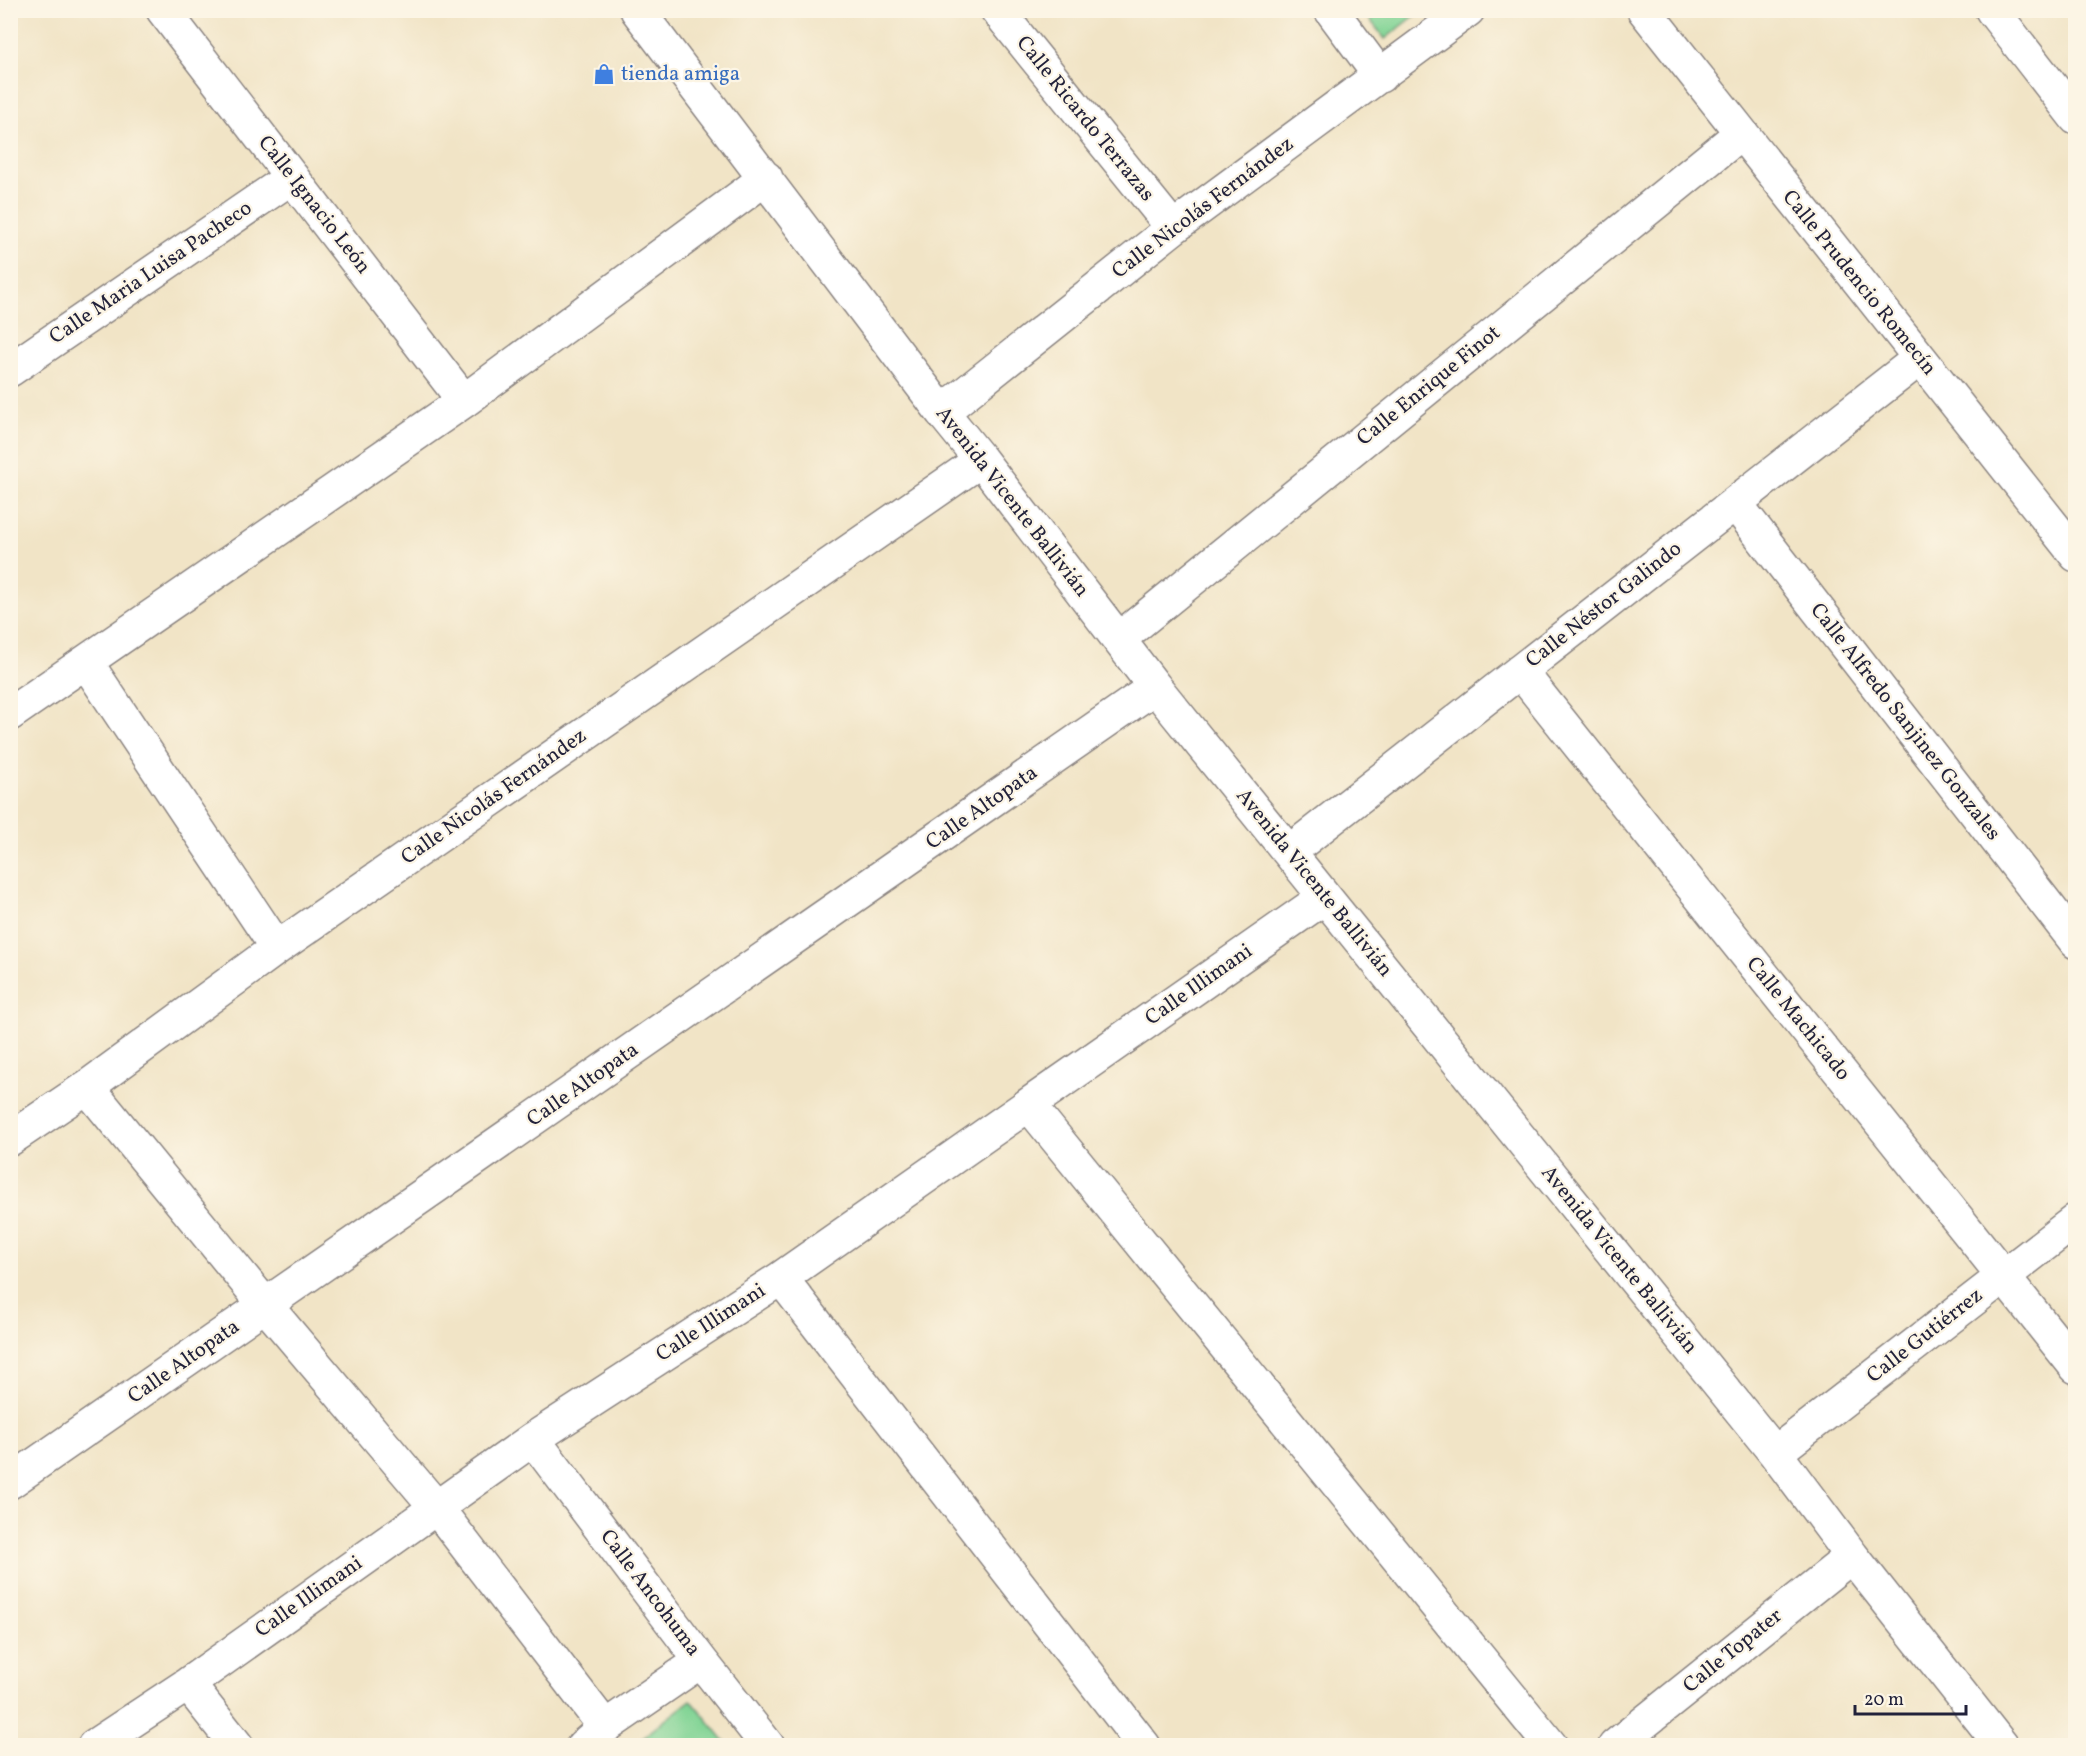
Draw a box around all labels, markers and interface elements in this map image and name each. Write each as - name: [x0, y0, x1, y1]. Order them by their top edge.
- street label: Calle Ricardo Terrazas: [1009, 30, 1161, 208]
- place label: tienda amiga: [621, 60, 740, 89]
- shop icon: tienda amiga: [592, 62, 616, 86]
- street label: Calle Ignacio León: [251, 130, 377, 280]
- street label: Calle Nicolás Fernández: [1106, 130, 1300, 286]
- street label: Calle Prudencio Romecín: [1775, 184, 1943, 382]
- street label: Calle Maria Luisa Pacheco: [44, 194, 258, 352]
- street label: Calle Enrique Finot: [1351, 319, 1507, 453]
- street label: Avenida Vicente Ballivián: [928, 401, 1096, 603]
- street label: Calle Néstor Galindo: [1520, 535, 1688, 675]
- street label: Calle Alfredo Sanjinez Gonzales: [1803, 597, 2007, 847]
- street label: Calle Nicolás Fernández: [395, 722, 593, 872]
- street label: Calle Altopata: [920, 759, 1044, 857]
- street label: Avenida Vicente Ballivián: [1229, 783, 1399, 983]
- street label: Calle Illimani: [1139, 937, 1259, 1033]
- street label: Calle Machicado: [1739, 951, 1857, 1087]
- street label: Calle Altopata: [521, 1036, 645, 1134]
- street label: Avenida Vicente Ballivián: [1534, 1160, 1704, 1360]
- street label: Calle Illimani: [651, 1277, 771, 1369]
- street label: Calle Gutiérrez: [1861, 1282, 1989, 1390]
- street label: Calle Altopata: [122, 1313, 246, 1411]
- street label: Calle Ancohuma: [593, 1524, 707, 1662]
- street label: Calle Illimani: [249, 1549, 369, 1645]
- street label: Calle Topater: [1677, 1602, 1789, 1700]
- scale bar: [1855, 1678, 1966, 1716]
- text: 20 m: [1864, 1688, 1904, 1713]

